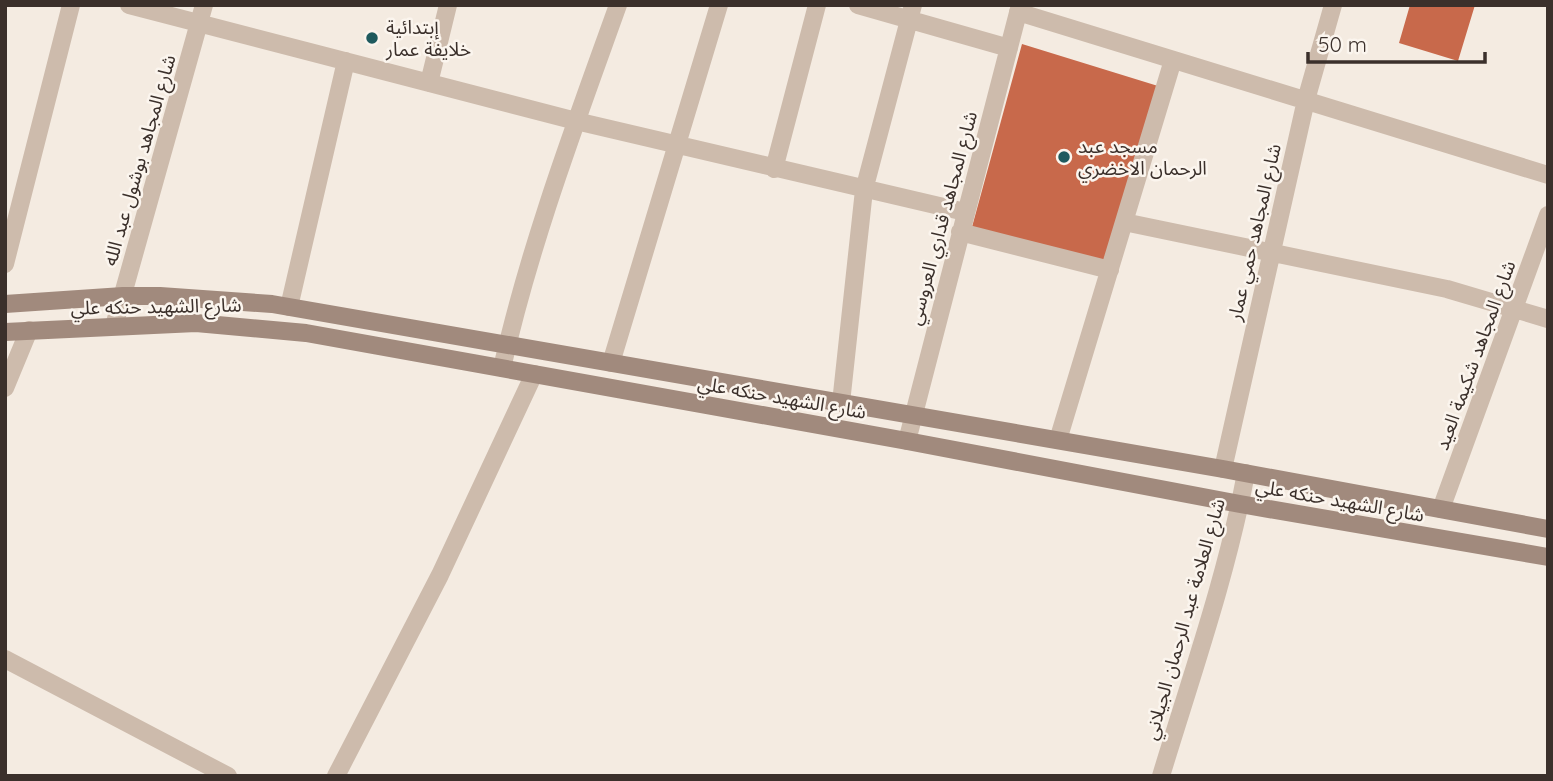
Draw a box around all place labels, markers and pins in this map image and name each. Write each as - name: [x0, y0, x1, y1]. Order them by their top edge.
- place label: إبتدائية خلايفة عمار: [385, 15, 471, 61]
- marker: إبتدائية خلايفة عمار: [364, 30, 380, 46]
- place label: مسجد عبد الرحمان الاخضري: [1078, 134, 1207, 183]
- marker: مسجد عبد الرحمان الاخضري: [1056, 149, 1072, 165]

